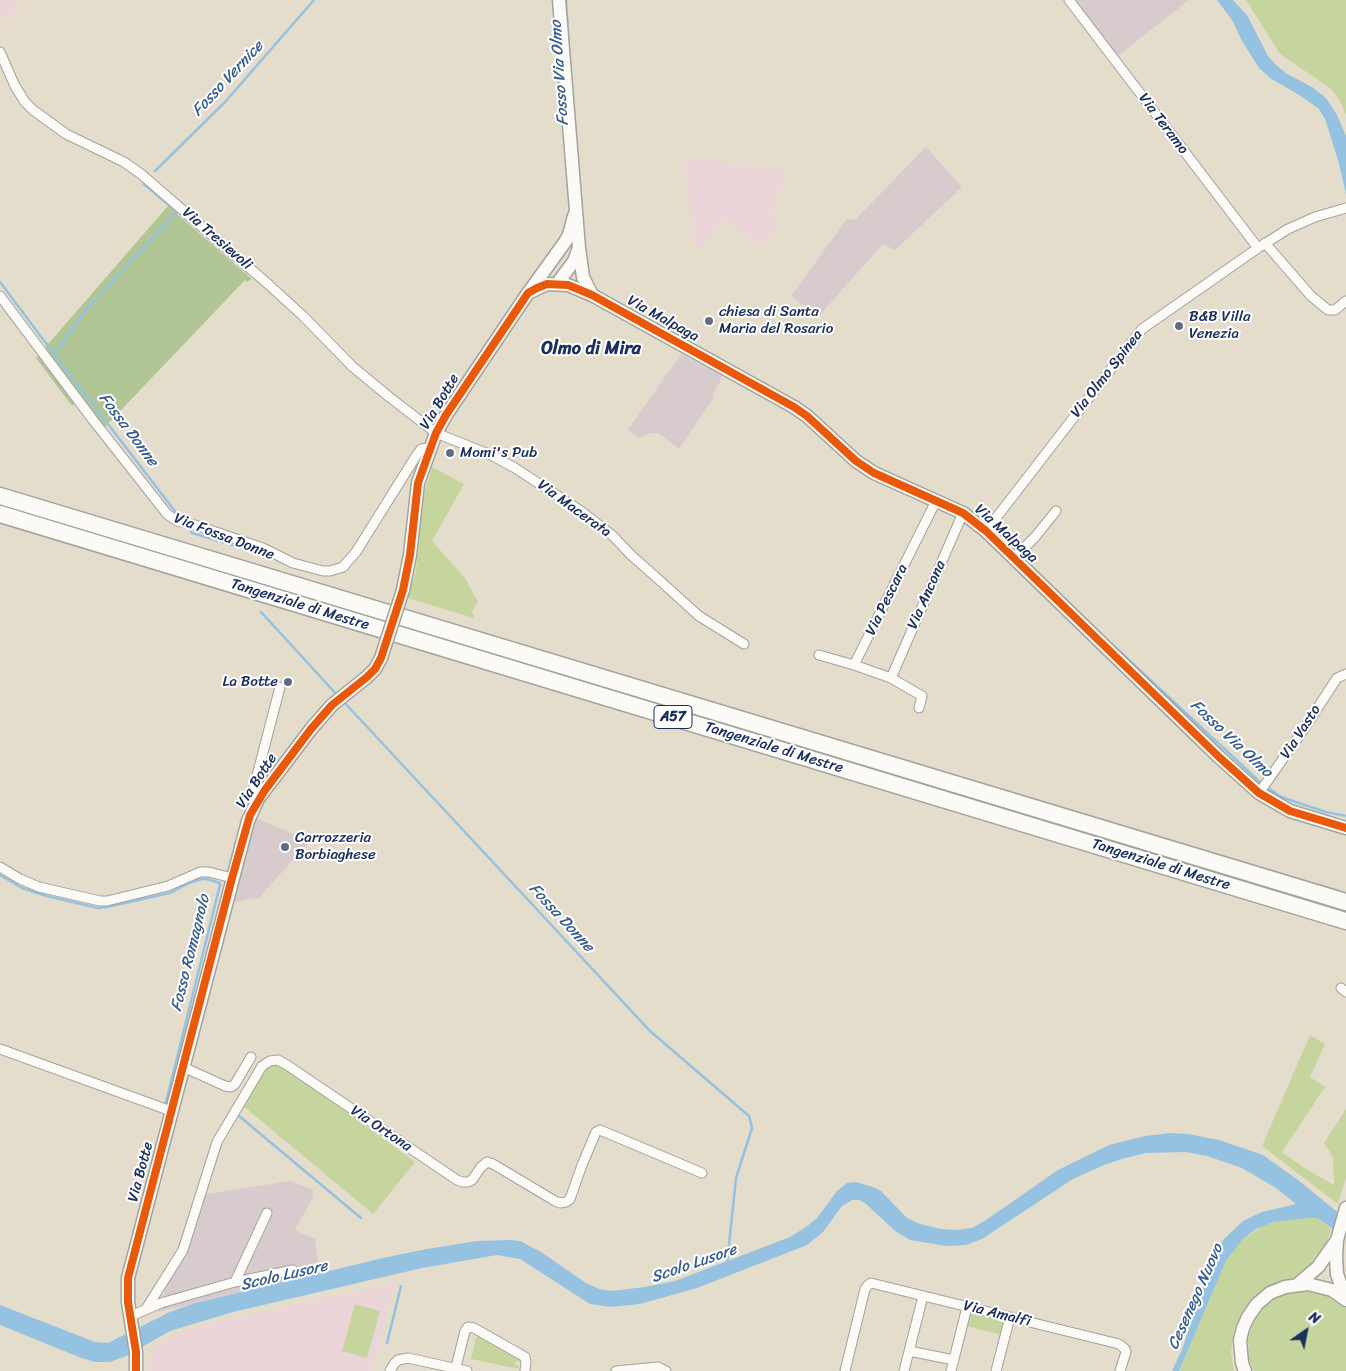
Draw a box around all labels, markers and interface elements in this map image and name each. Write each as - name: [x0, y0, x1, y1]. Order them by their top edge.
- water label: Fosso Via Olmo: [547, 20, 573, 126]
- water label: Fosso Vernice: [188, 37, 268, 121]
- street label: Via Teramo: [1134, 90, 1192, 158]
- street label: Via Tresievoli: [178, 204, 256, 274]
- street label: Via Malpaga: [624, 292, 702, 346]
- place label: chiesa di Santa Maria del Rosario: [719, 303, 833, 338]
- place label: B&B Villa Venezia: [1189, 308, 1251, 343]
- marker: chiesa di Santa Maria del Rosario: [703, 315, 715, 327]
- marker: B&B Villa Venezia: [1173, 320, 1185, 332]
- street label: Via Olmo Spinea: [1067, 327, 1147, 421]
- district label: Olmo di Mira: [541, 338, 641, 360]
- street label: Via Botte: [416, 371, 464, 433]
- water label: Fossa Donne: [94, 390, 162, 470]
- place label: Momi's Pub: [460, 444, 537, 462]
- marker: Momi's Pub: [444, 447, 456, 459]
- street label: Via Macerata: [534, 476, 614, 542]
- street label: Via Malpaga: [971, 501, 1041, 567]
- street label: Via Fossa Donne: [171, 510, 277, 564]
- street label: Via Ancona: [904, 558, 950, 632]
- street label: Via Pescara: [862, 562, 912, 638]
- street label: Tangenziale di Mestre: [229, 575, 371, 635]
- place label: La Botte: [222, 673, 278, 691]
- marker: La Botte: [282, 676, 294, 688]
- water label: Fosso Via Olmo: [1186, 696, 1276, 782]
- street label: Via Vasto: [1277, 702, 1325, 762]
- road number: A57: [654, 706, 692, 729]
- street label: Tangenziale di Mestre: [703, 718, 845, 778]
- street label: Via Botte: [233, 750, 281, 812]
- place label: Carrozzeria Borbiaghese: [295, 829, 376, 864]
- street label: Tangenziale di Mestre: [1090, 835, 1232, 895]
- marker: Carrozzeria Borbiaghese: [279, 841, 291, 853]
- water label: Fossa Donne: [524, 880, 598, 956]
- water label: Fosso Romagnolo: [167, 893, 215, 1013]
- street label: Via Ortona: [347, 1102, 415, 1156]
- street label: Via Botte: [124, 1140, 158, 1204]
- water label: Scolo Lusore: [649, 1240, 739, 1288]
- water label: Cesenego Nuovo: [1164, 1241, 1228, 1353]
- water label: Scolo Lusore: [239, 1257, 329, 1295]
- street label: Via Amalfi: [961, 1297, 1033, 1331]
- text: N: [1304, 1305, 1325, 1331]
- north arrow: [1281, 1306, 1331, 1356]

